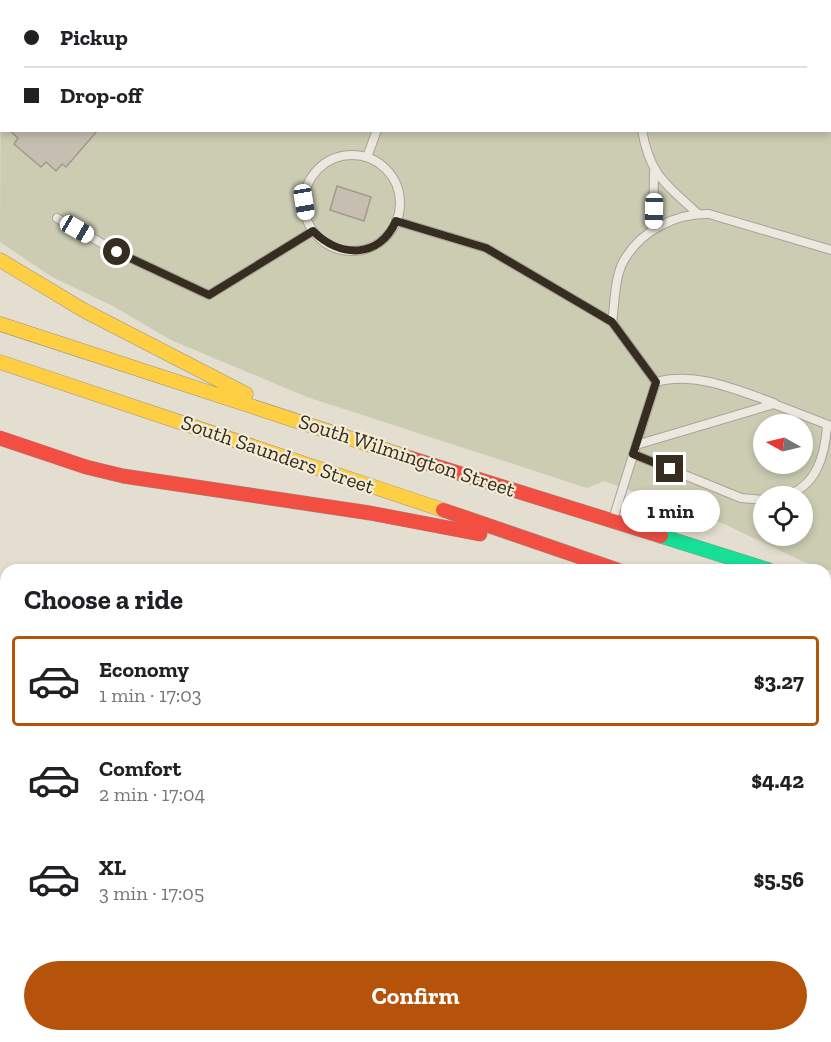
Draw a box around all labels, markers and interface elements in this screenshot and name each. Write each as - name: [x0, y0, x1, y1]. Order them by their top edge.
- text: Pickup: [60, 24, 128, 51]
- text: Drop-off: [60, 82, 142, 109]
- car: [292, 183, 316, 221]
- car: [645, 193, 663, 229]
- car: [57, 212, 97, 246]
- route start: [103, 238, 130, 265]
- street label: South Wilmington Street: [296, 408, 519, 502]
- street label: South Saunders Street: [178, 409, 378, 499]
- north arrow: [753, 414, 813, 474]
- map controls: [753, 414, 813, 546]
- route end: [656, 455, 683, 482]
- button: locate: [753, 486, 813, 546]
- callout: 1 min: [620, 490, 720, 532]
- text: 1 min: [647, 499, 694, 523]
- text: Choose a ride: [24, 584, 183, 616]
- icon: car: [27, 654, 81, 708]
- text: Economy: [99, 656, 189, 683]
- text: $3.27: [754, 668, 804, 695]
- text: 1 min · 17:03: [99, 683, 202, 707]
- icon: car: [27, 753, 81, 807]
- text: Comfort: [99, 755, 181, 782]
- text: $4.42: [751, 767, 804, 794]
- text: 2 min · 17:04: [99, 782, 205, 806]
- icon: car: [27, 852, 81, 906]
- text: XL: [99, 854, 126, 881]
- text: $5.56: [753, 866, 804, 893]
- text: 3 min · 17:05: [99, 881, 204, 905]
- button: Confirm: [24, 961, 807, 1030]

